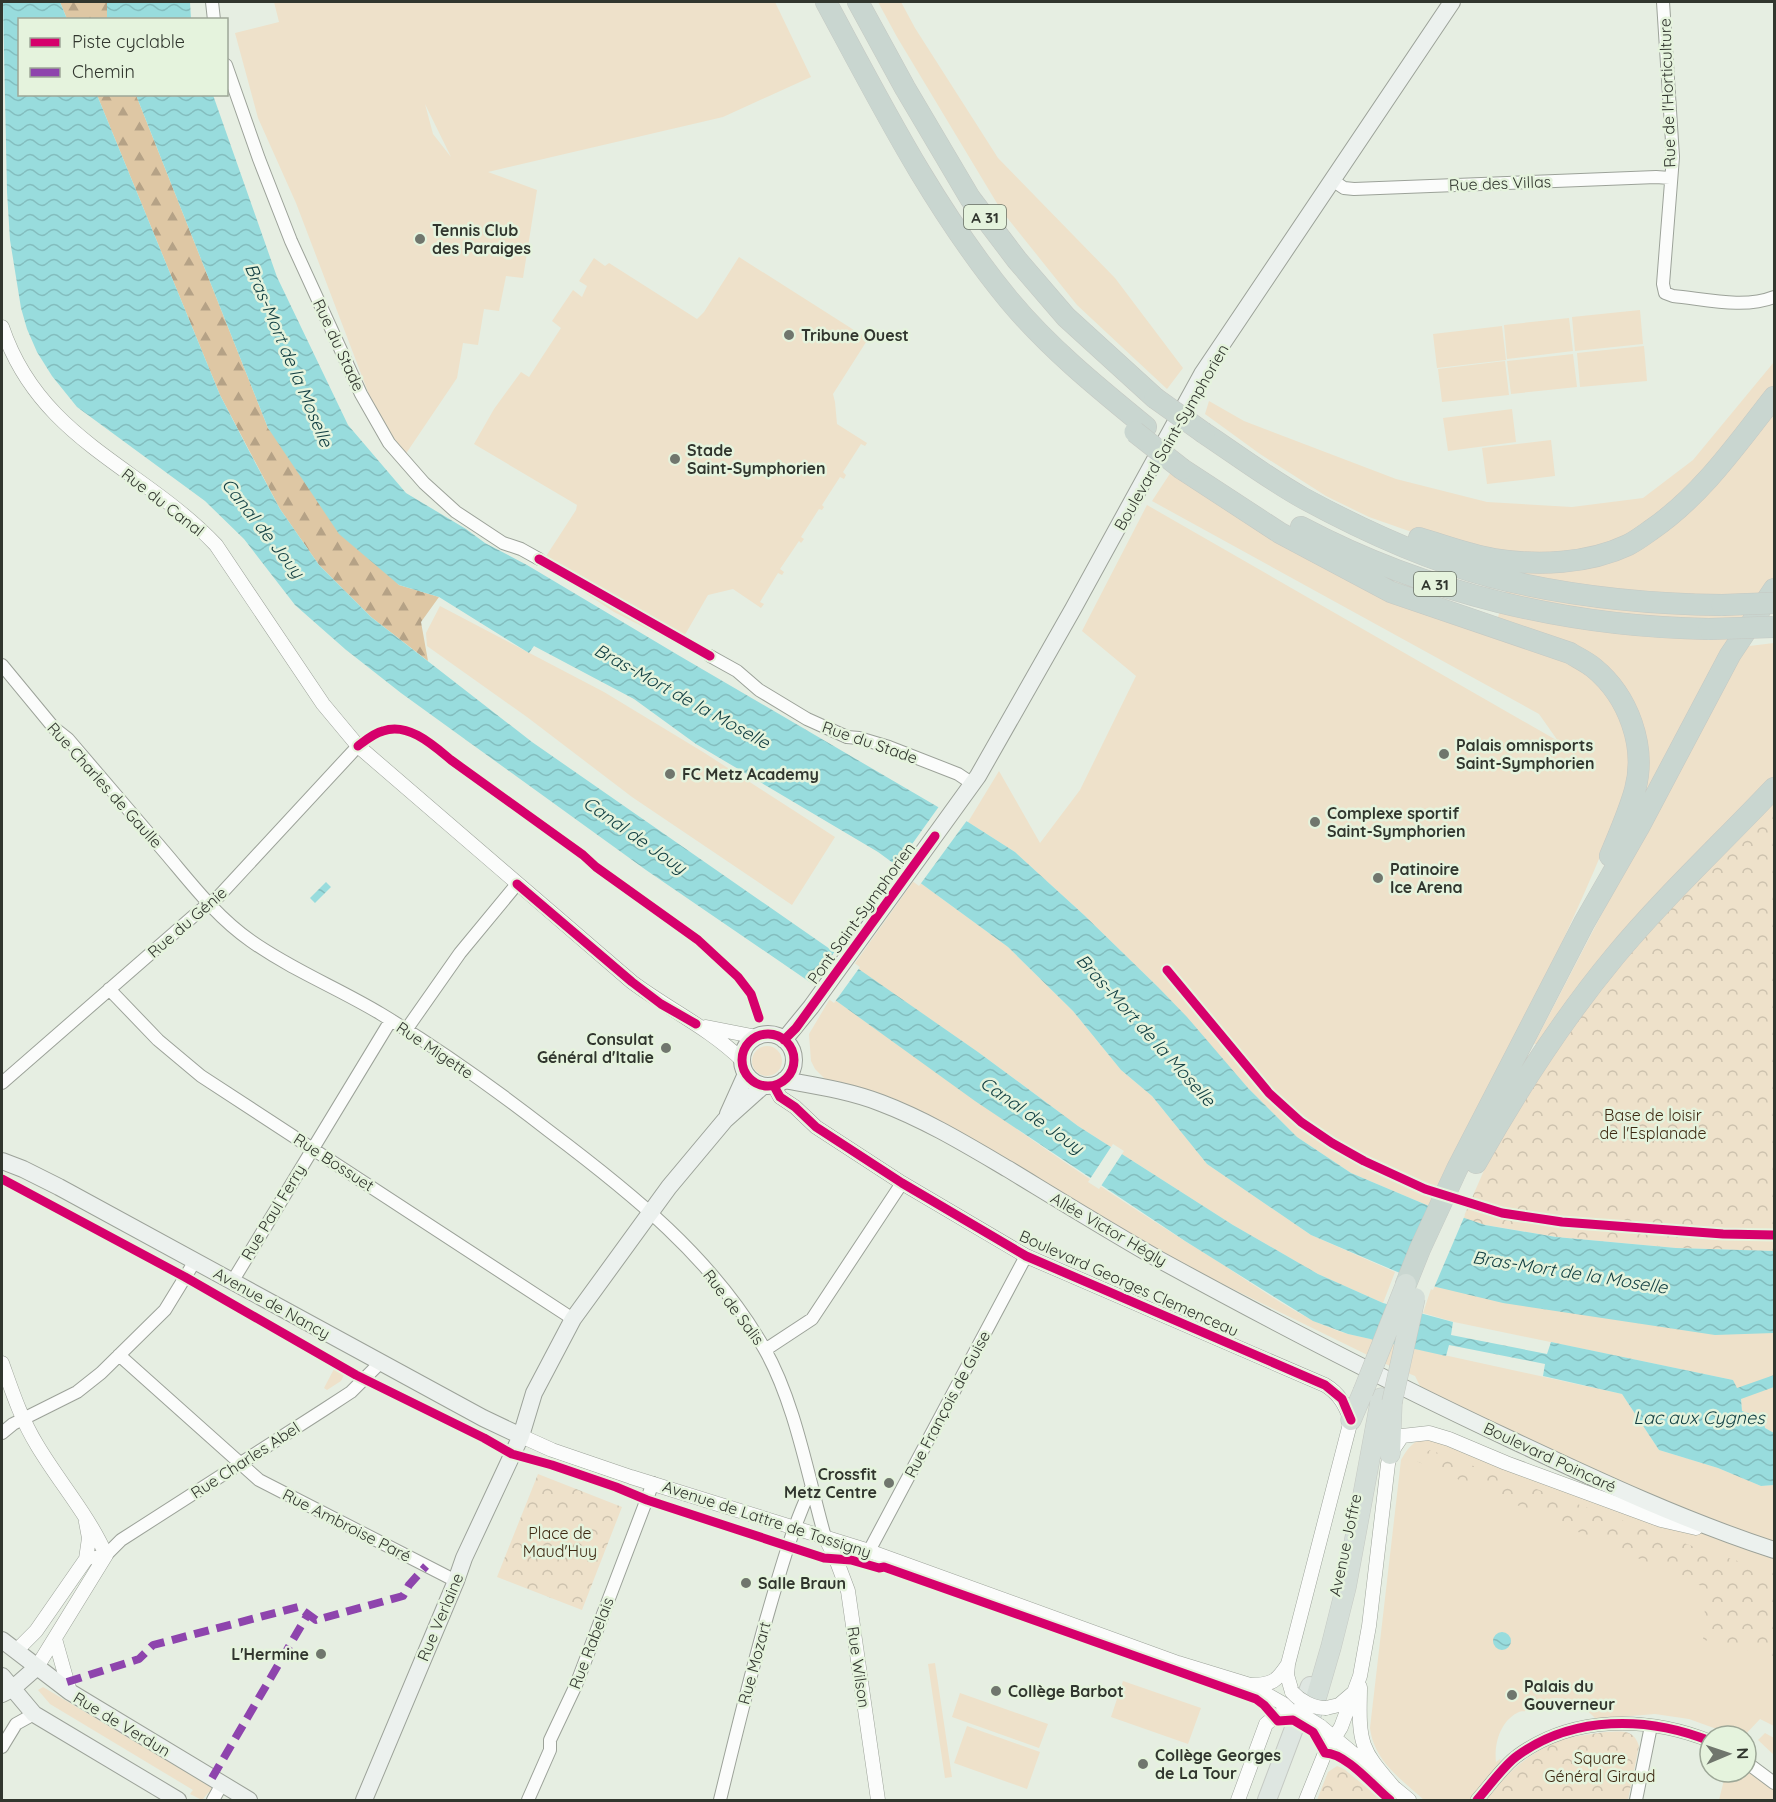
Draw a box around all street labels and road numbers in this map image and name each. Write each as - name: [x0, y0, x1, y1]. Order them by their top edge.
- street label: Rue de l'Horticulture: [1654, 18, 1680, 168]
- street label: Rue des Villas: [1449, 171, 1551, 195]
- road number: A 31: [964, 205, 1006, 229]
- street label: Rue du Stade: [309, 296, 369, 394]
- street label: Boulevard Saint-Symphorien: [1109, 340, 1233, 534]
- street label: Rue du Canal: [118, 464, 208, 540]
- road number: A 31: [1414, 572, 1456, 596]
- street label: Rue du Stade: [820, 716, 920, 768]
- street label: Rue Charles de Gaulle: [43, 718, 167, 852]
- street label: Pont Saint-Symphorien: [803, 838, 919, 988]
- street label: Rue du Génie: [143, 882, 231, 962]
- street label: Rue Migette: [393, 1017, 477, 1083]
- street label: Rue Bossuet: [290, 1129, 378, 1195]
- street label: Rue Paul Ferry: [236, 1160, 310, 1264]
- street label: Allée Victor Hégly: [1047, 1188, 1171, 1270]
- street label: Boulevard Georges Clemenceau: [1016, 1225, 1242, 1341]
- street label: Avenue de Nancy: [210, 1263, 334, 1343]
- street label: Rue de Salis: [699, 1265, 769, 1349]
- street label: Rue François de Guise: [900, 1327, 994, 1481]
- street label: Rue Charles Abel: [187, 1417, 303, 1503]
- street label: Boulevard Poincaré: [1480, 1417, 1620, 1497]
- street label: Avenue de Lattre de Tassigny: [660, 1476, 874, 1562]
- street label: Rue Ambroise Paré: [279, 1484, 415, 1566]
- street label: Avenue Joffre: [1324, 1492, 1366, 1598]
- street label: Rue Verlaine: [413, 1570, 467, 1664]
- street label: Rue Rabelais: [564, 1594, 618, 1692]
- street label: Rue Mozart: [733, 1619, 775, 1707]
- street label: Rue Wilson: [843, 1625, 875, 1709]
- street label: Rue de Verdun: [70, 1687, 174, 1761]

